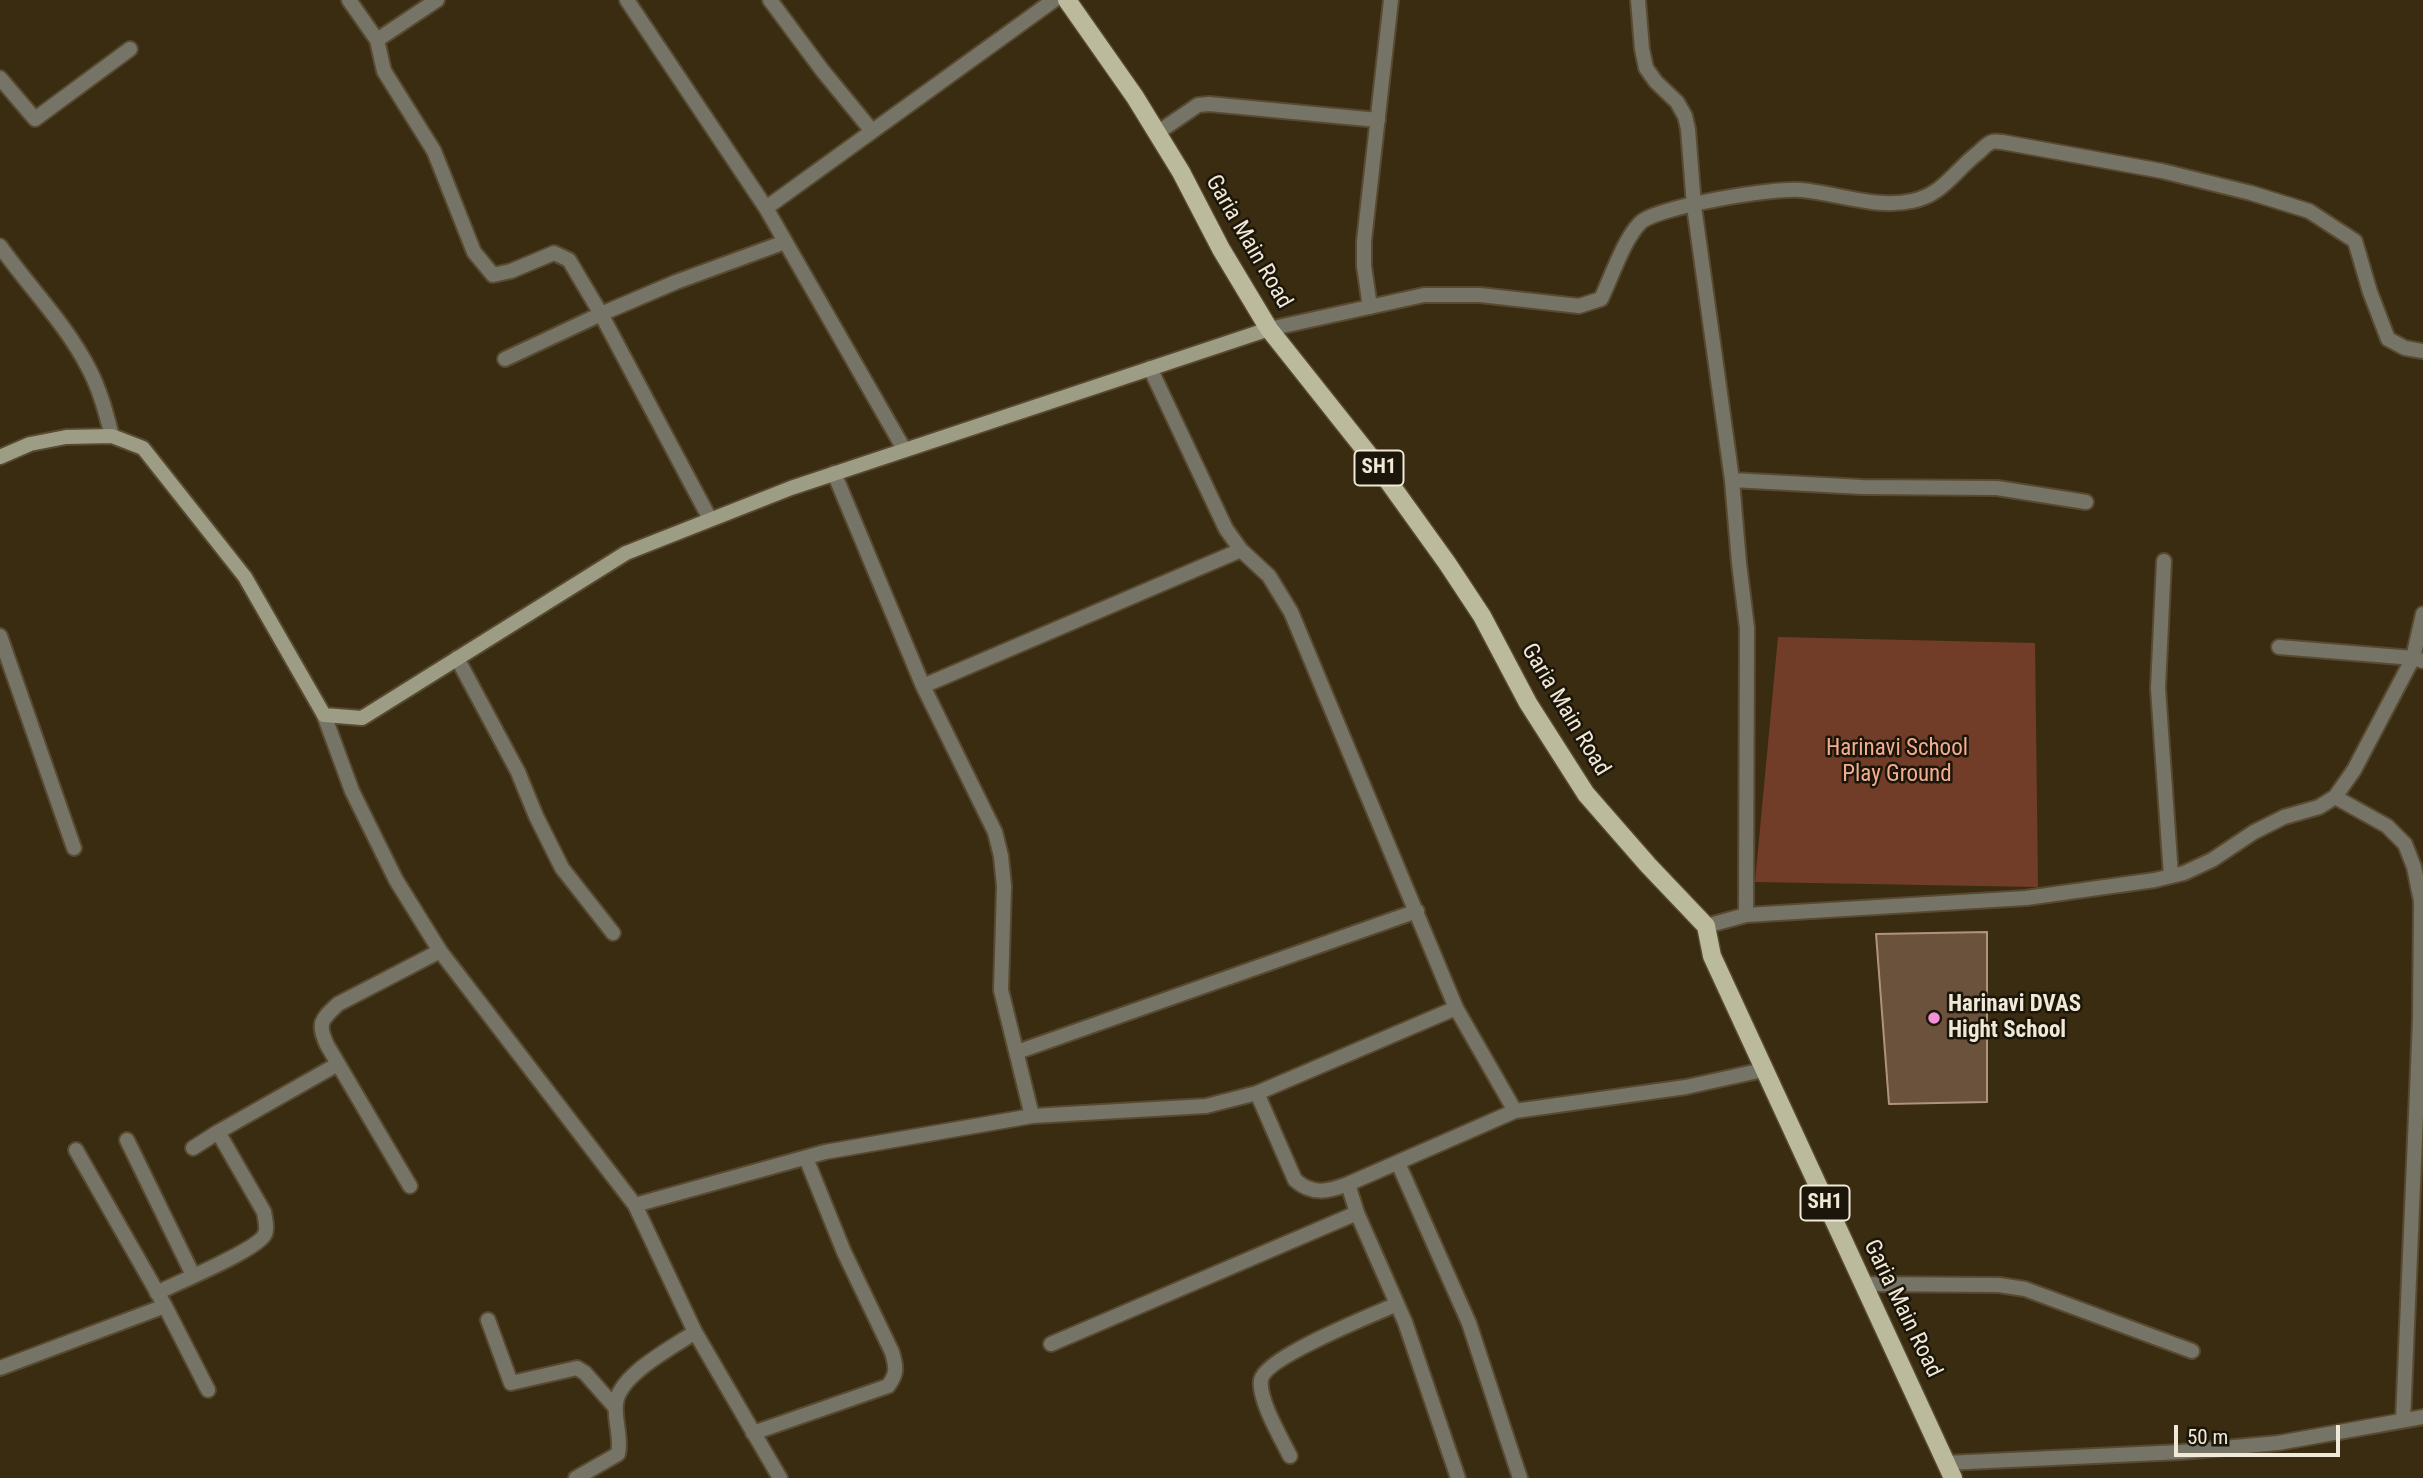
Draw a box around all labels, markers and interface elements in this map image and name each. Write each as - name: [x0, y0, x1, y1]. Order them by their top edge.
- street label: Garia Main Road: [1199, 170, 1297, 314]
- road number: SH1: [1354, 450, 1404, 486]
- street label: Garia Main Road: [1515, 639, 1615, 781]
- park label: Harinavi School Play Ground: [1826, 735, 1968, 789]
- place label: Harinavi DVAS Hight School: [1948, 991, 2081, 1045]
- marker: Harinavi DVAS Hight School: [1926, 1010, 1942, 1026]
- road number: SH1: [1800, 1186, 1850, 1220]
- street label: Garia Main Road: [1857, 1236, 1947, 1382]
- scale bar: [2178, 1412, 2344, 1456]
- text: 50 m: [2187, 1425, 2228, 1449]

